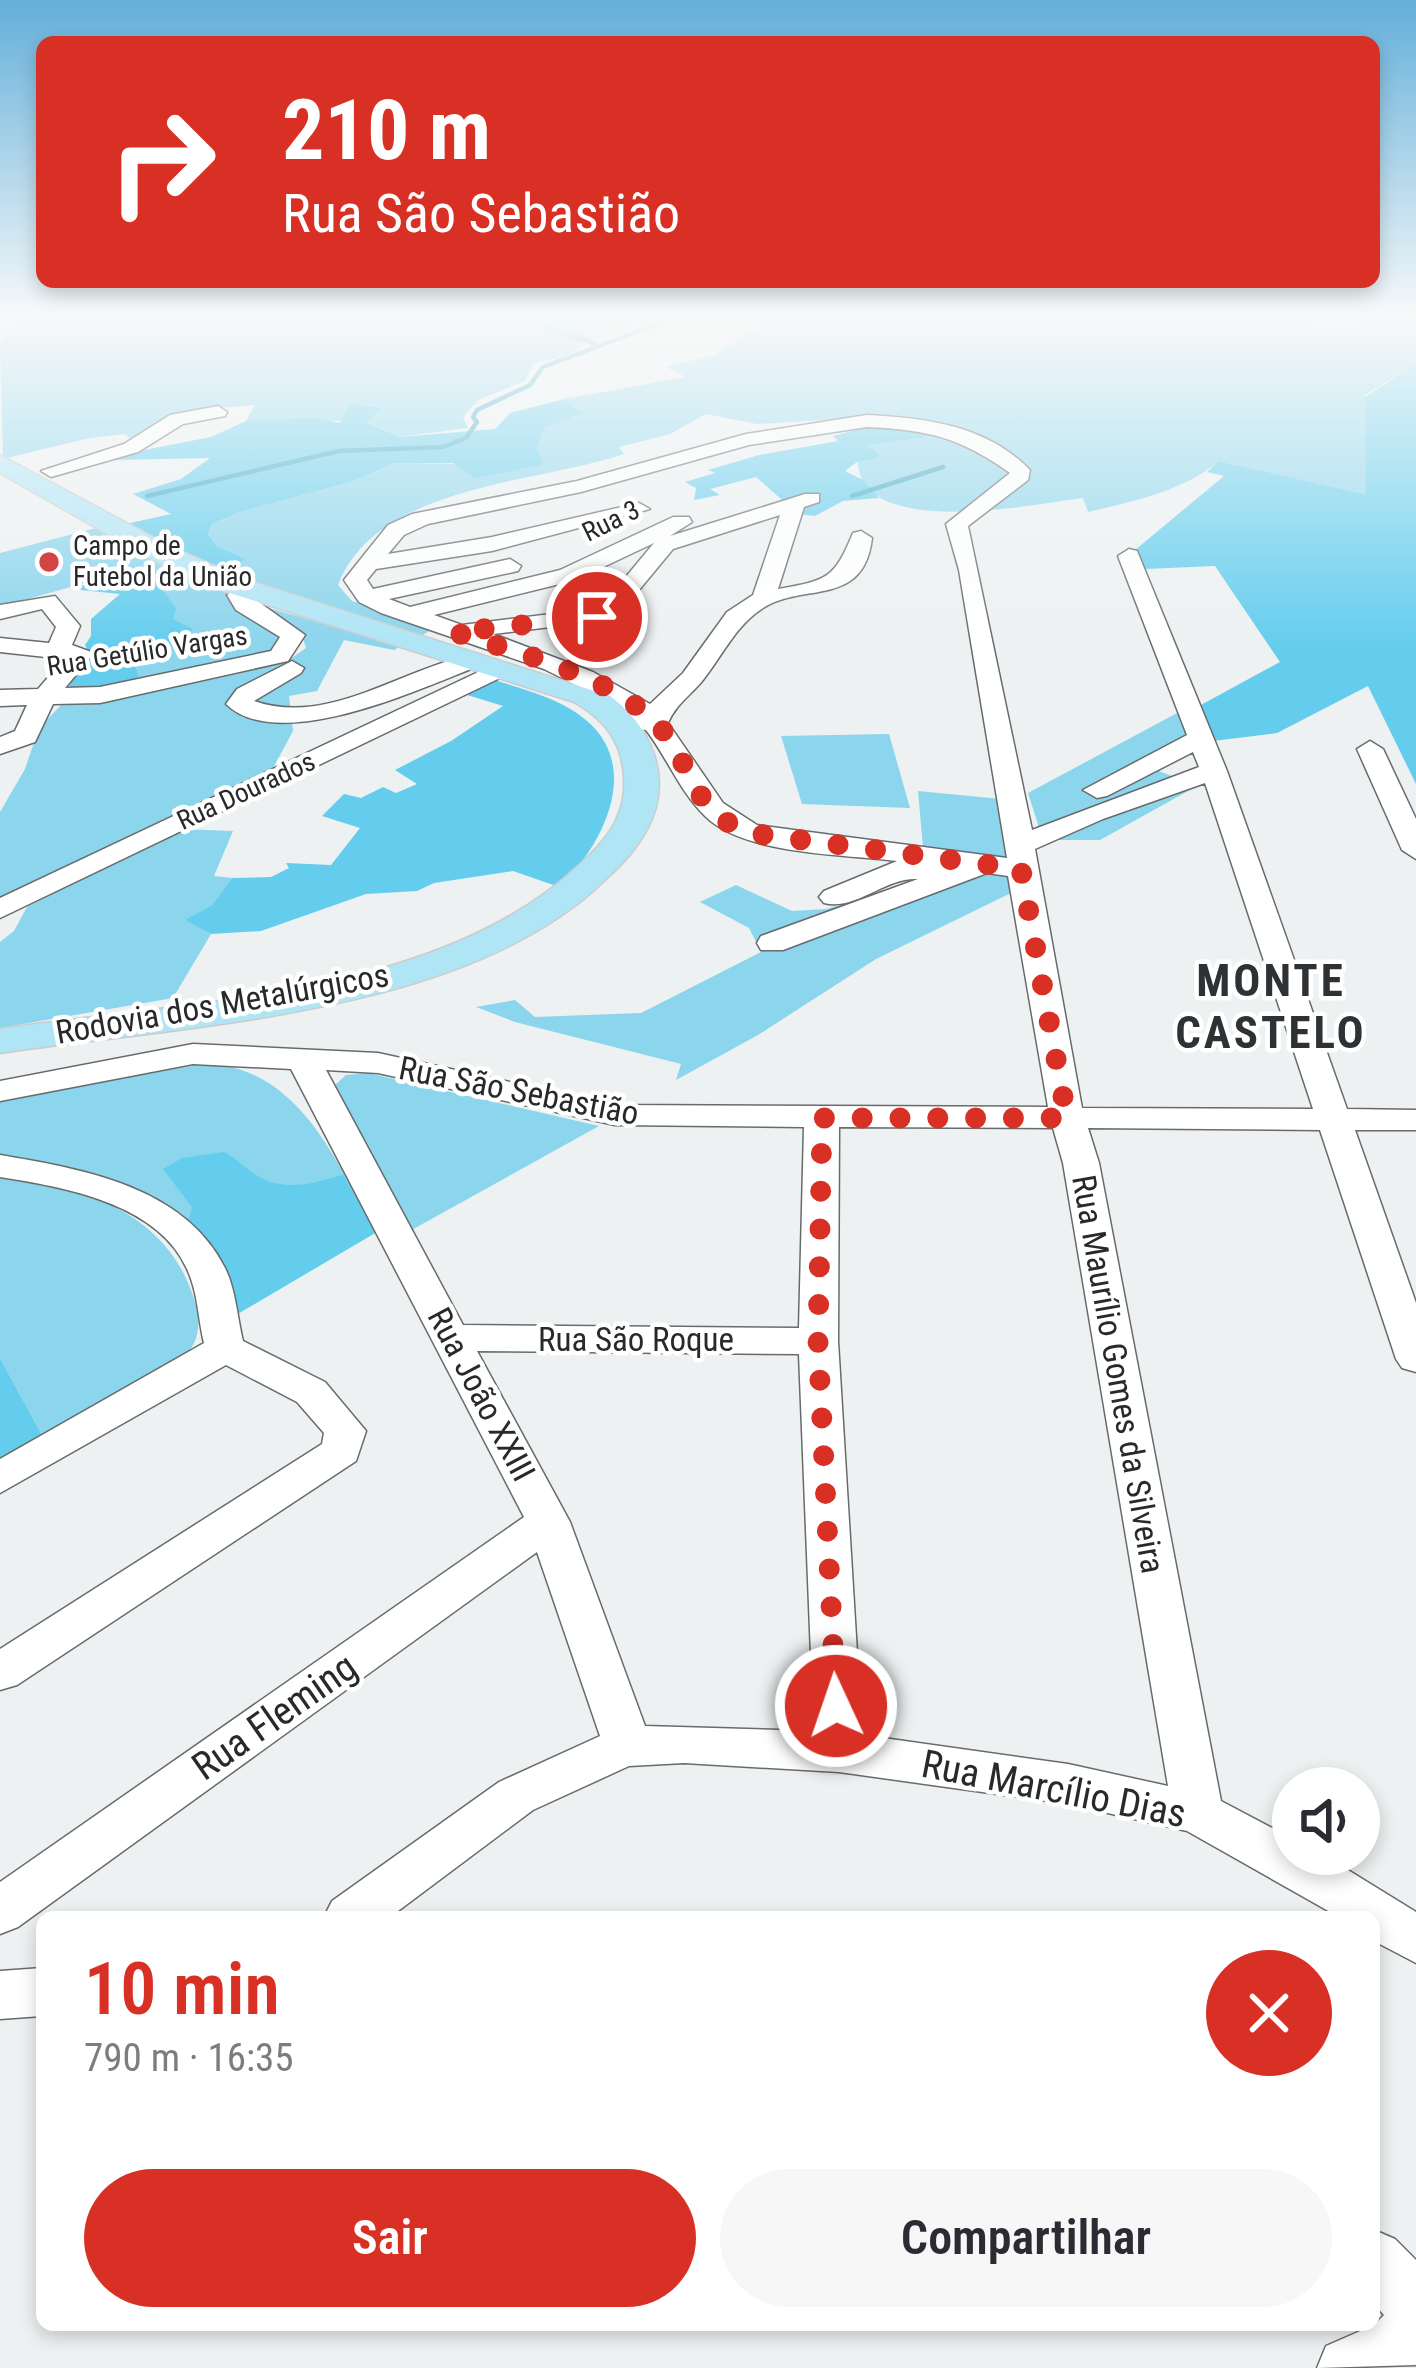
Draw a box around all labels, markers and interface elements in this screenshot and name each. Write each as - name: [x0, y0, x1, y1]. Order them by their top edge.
- text: 210 m: [282, 81, 491, 180]
- icon: right: [84, 84, 240, 240]
- text: Rua São Sebastião: [282, 182, 680, 245]
- street label: Rua 3: [577, 494, 645, 548]
- place label: Campo de Futebol da União: [73, 530, 252, 593]
- marker: Campo de Futebol da União: [36, 549, 62, 575]
- pin: [546, 566, 648, 668]
- icon: arrive: [564, 584, 630, 650]
- street label: Rua Getúlio Vargas: [45, 619, 249, 683]
- street label: Rua Dourados: [172, 745, 320, 837]
- district label: MONTE CASTELO: [1175, 954, 1367, 1059]
- street label: Rodovia dos Metalúrgicos: [53, 955, 392, 1052]
- street label: Rua São Sebastião: [396, 1048, 642, 1133]
- street label: Rua Maurílio Gomes da Silveira: [1064, 1172, 1173, 1576]
- street label: Rua João XXIII: [420, 1301, 543, 1487]
- street label: Rua São Roque: [538, 1320, 734, 1359]
- position arrow: [773, 1643, 899, 1769]
- street label: Rua Fleming: [184, 1644, 365, 1790]
- street label: Rua Marcílio Dias: [918, 1741, 1190, 1837]
- map controls: [1272, 1767, 1380, 1875]
- button: sound: [1272, 1767, 1380, 1875]
- text: 10 min: [84, 1947, 280, 2032]
- button: close: [1206, 1950, 1332, 2076]
- text: 790 m · 16:35: [84, 2035, 294, 2081]
- button: Sair: [84, 2169, 696, 2307]
- button: Compartilhar: [720, 2169, 1332, 2307]

